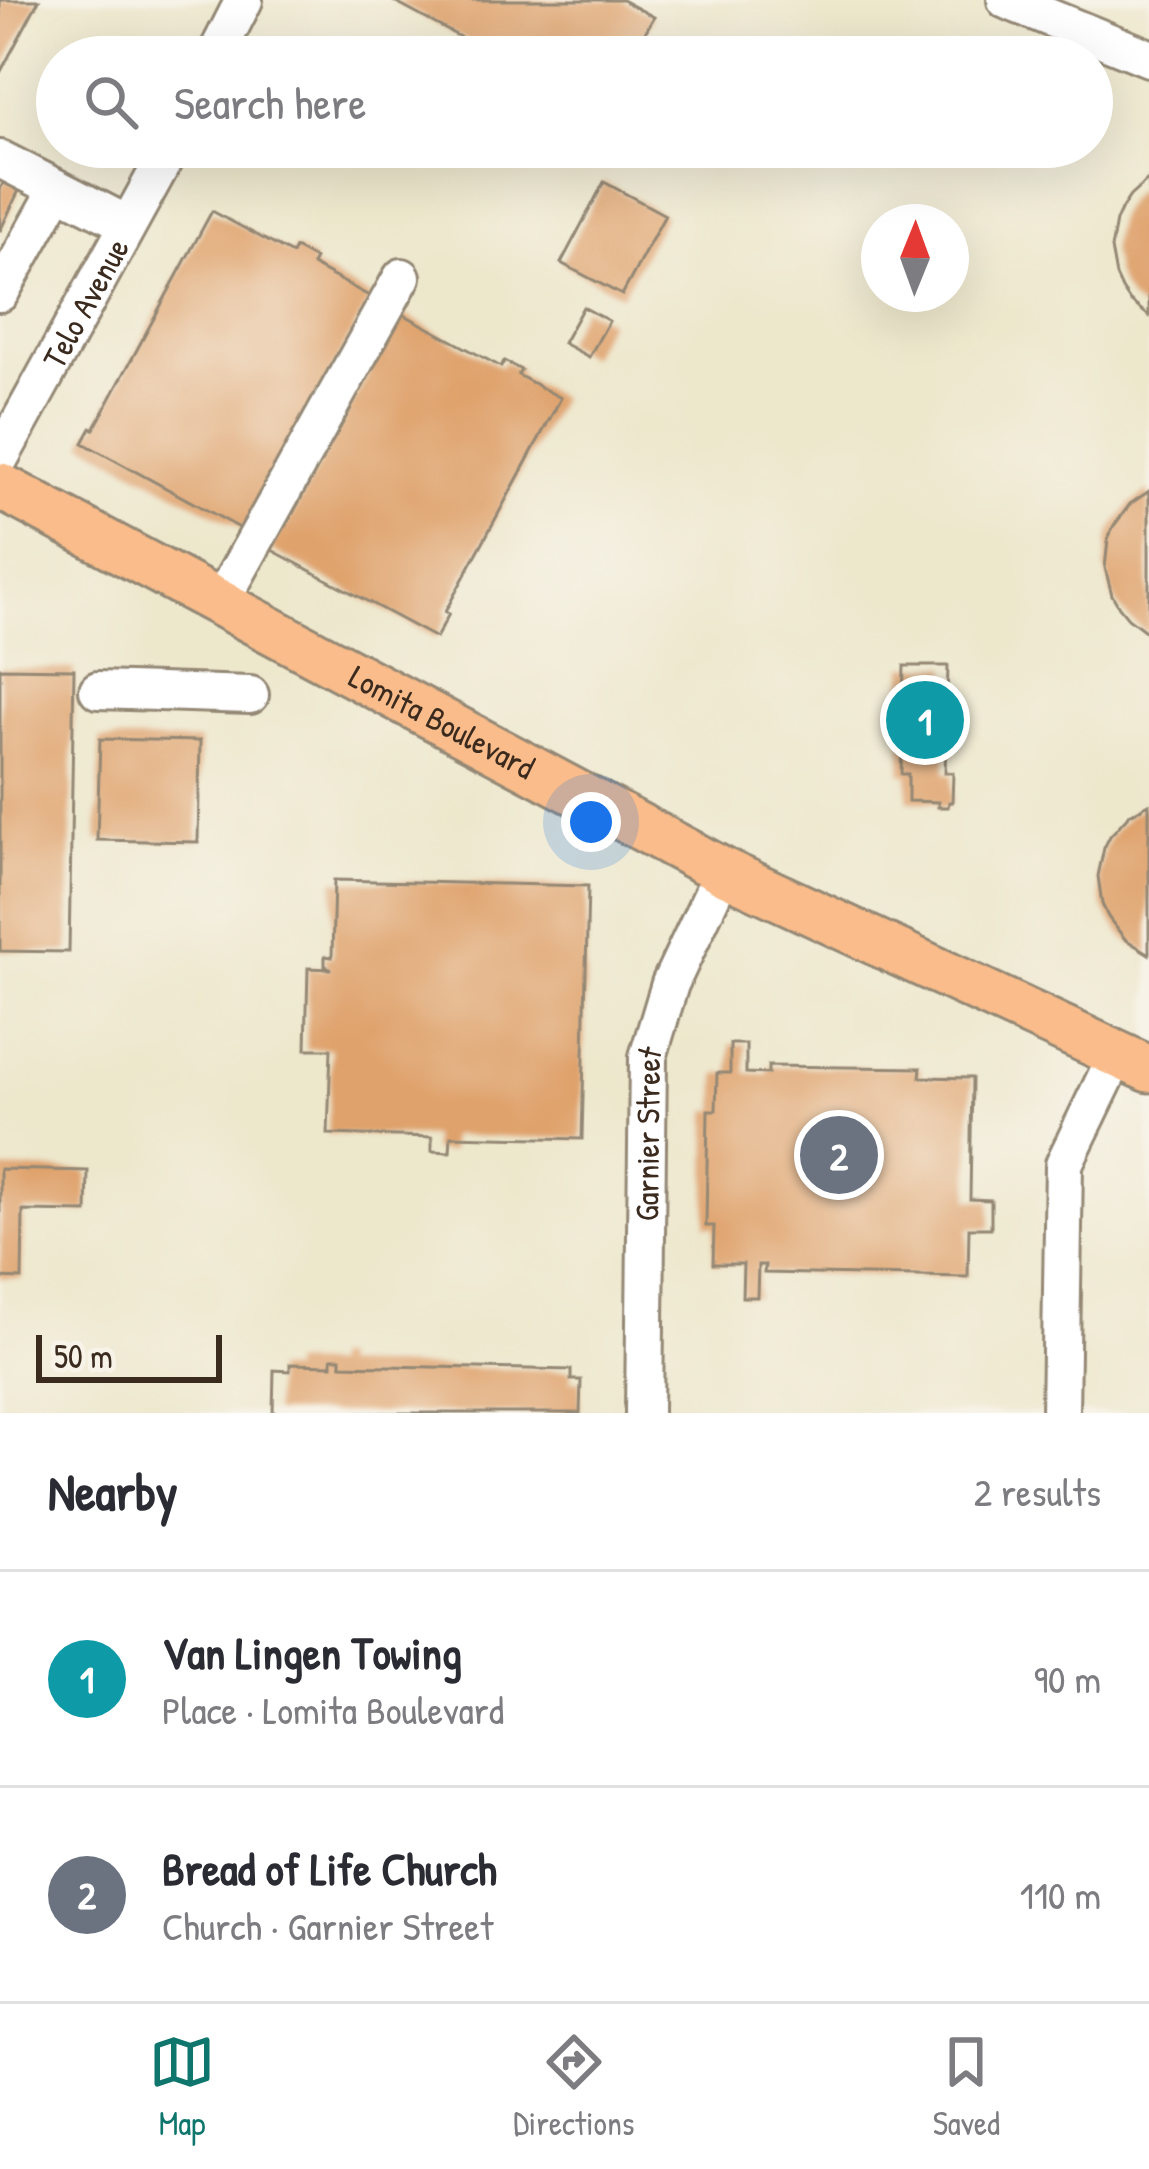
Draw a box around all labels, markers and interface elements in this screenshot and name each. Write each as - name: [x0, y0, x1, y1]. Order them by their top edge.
- search box: [36, 36, 1113, 168]
- icon: search: [78, 69, 144, 135]
- text: Search here: [174, 72, 366, 133]
- north arrow: [861, 204, 969, 312]
- street label: Telo Avenue: [32, 230, 139, 376]
- street label: Lomita Boulevard: [342, 654, 543, 789]
- pin: 1: [886, 675, 964, 765]
- your location: [561, 792, 621, 852]
- street label: Garnier Street: [624, 1040, 672, 1221]
- pin: 2: [800, 1110, 878, 1200]
- scale bar: [36, 1329, 222, 1382]
- text: 50 m: [54, 1334, 113, 1378]
- text: Nearby: [48, 1457, 178, 1526]
- text: 2 results: [974, 1465, 1101, 1518]
- text: Van Lingen Towing: [162, 1622, 462, 1683]
- text: 1: [80, 1652, 94, 1705]
- text: 90 m: [1034, 1652, 1101, 1705]
- text: Place · Lomita Boulevard: [162, 1683, 504, 1736]
- text: Bread of Life Church: [162, 1838, 497, 1899]
- text: 2: [78, 1868, 96, 1921]
- text: 110 m: [1020, 1868, 1101, 1921]
- text: Church · Garnier Street: [162, 1899, 493, 1952]
- tab: Map: [149, 2029, 215, 2145]
- tab: Directions: [513, 2029, 635, 2145]
- tab: Saved: [933, 2029, 1000, 2145]

